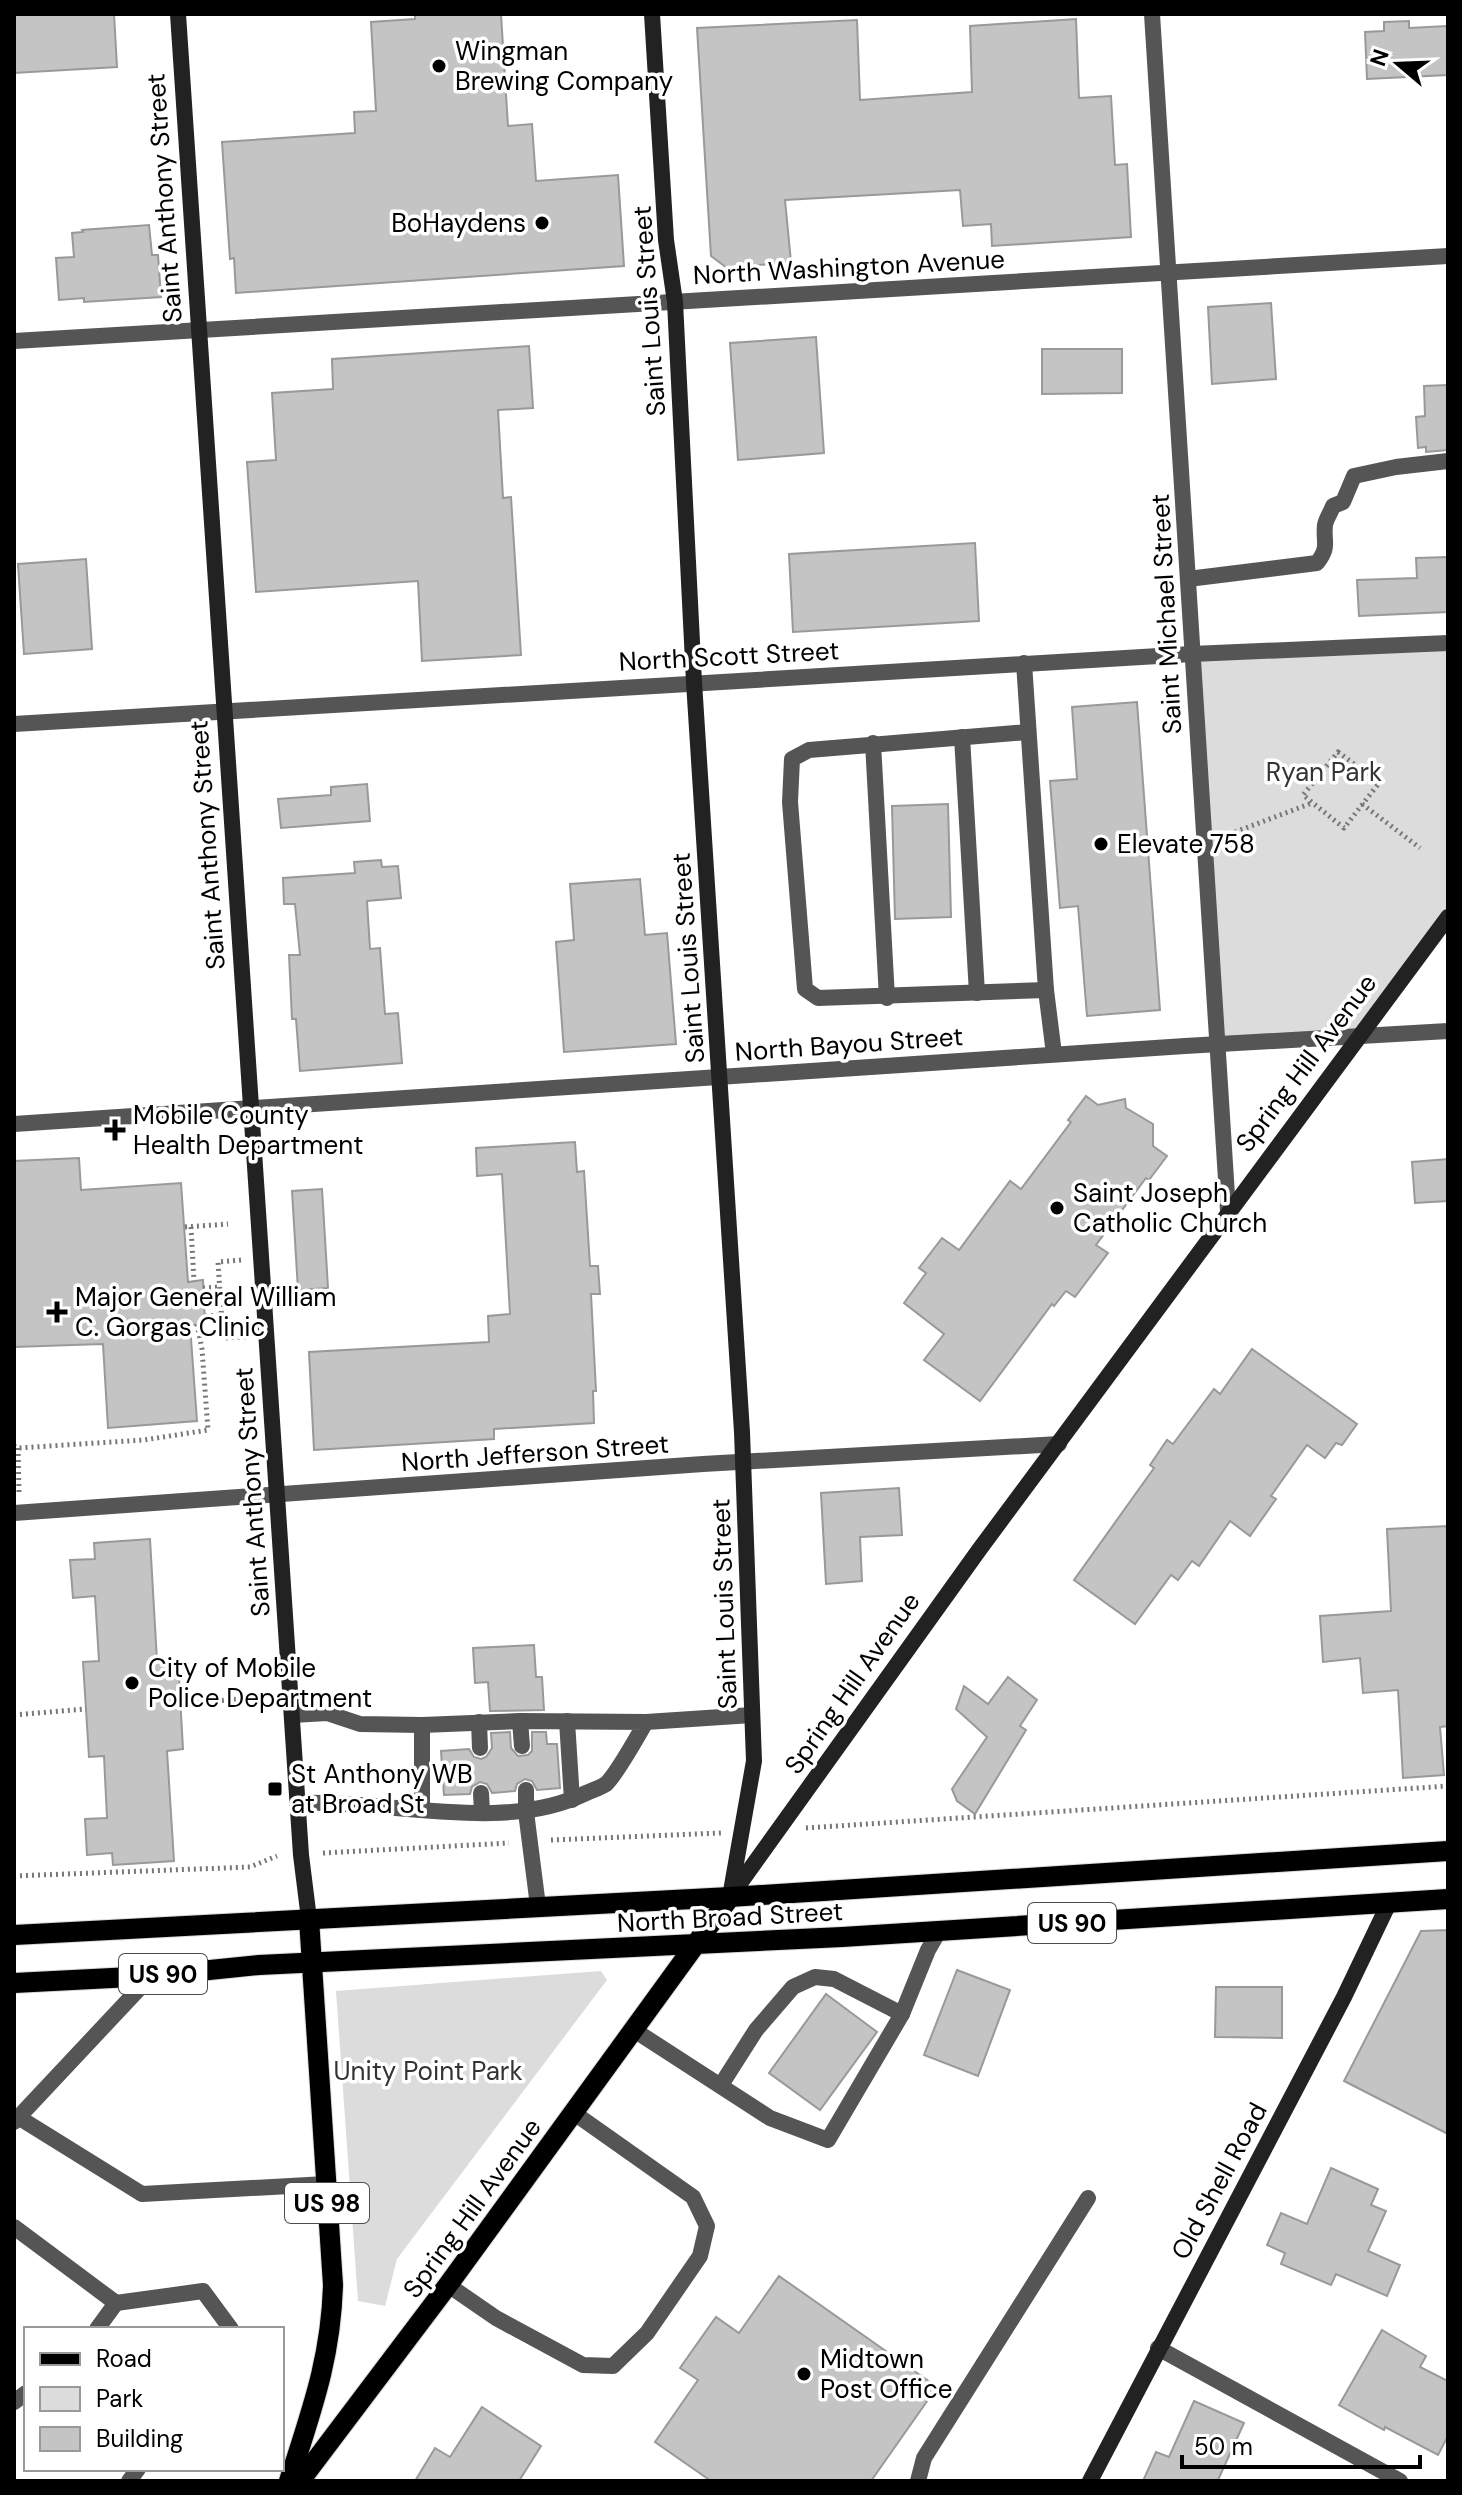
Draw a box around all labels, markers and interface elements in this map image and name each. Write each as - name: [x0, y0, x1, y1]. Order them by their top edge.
- north arrow: [1358, 24, 1438, 104]
- place label: Wingman Brewing Company: [455, 34, 673, 98]
- text: N: [1363, 45, 1396, 70]
- marker: Wingman Brewing Company: [430, 57, 448, 75]
- street label: Saint Anthony Street: [138, 72, 190, 324]
- street label: Saint Louis Street: [625, 205, 673, 417]
- place label: BoHaydens: [391, 206, 526, 240]
- marker: BoHaydens: [533, 214, 551, 232]
- street label: North Washington Avenue: [692, 242, 1006, 292]
- street label: Saint Michael Street: [1143, 493, 1189, 735]
- street label: North Scott Street: [618, 633, 840, 679]
- street label: Saint Anthony Street: [181, 719, 233, 971]
- park label: Ryan Park: [1266, 755, 1382, 789]
- place label: Elevate 758: [1117, 827, 1255, 861]
- marker: Elevate 758: [1092, 835, 1110, 853]
- street label: Saint Louis Street: [664, 852, 712, 1064]
- street label: Spring Hill Avenue: [1228, 967, 1384, 1159]
- street label: North Bayou Street: [734, 1019, 964, 1069]
- place label: Mobile County Health Department: [133, 1098, 363, 1162]
- marker: Mobile County Health Department: [104, 1119, 126, 1141]
- place label: Saint Joseph Catholic Church: [1073, 1176, 1267, 1240]
- marker: Saint Joseph Catholic Church: [1048, 1199, 1066, 1217]
- place label: Major General William C. Gorgas Clinic: [75, 1280, 336, 1344]
- marker: Major General William C. Gorgas Clinic: [46, 1301, 68, 1323]
- street label: Saint Anthony Street: [226, 1366, 278, 1618]
- street label: North Jefferson Street: [400, 1427, 670, 1479]
- street label: Saint Louis Street: [703, 1498, 745, 1710]
- street label: Spring Hill Avenue: [777, 1585, 927, 1781]
- place label: City of Mobile Police Department: [148, 1651, 372, 1715]
- marker: City of Mobile Police Department: [123, 1674, 141, 1692]
- place label: St Anthony WB at Broad St: [291, 1757, 473, 1821]
- marker: St Anthony WB at Broad St: [266, 1780, 284, 1798]
- street label: North Broad Street: [616, 1894, 844, 1940]
- road number: US 90: [1028, 1903, 1116, 1943]
- road number: US 90: [119, 1954, 207, 1994]
- park label: Unity Point Park: [333, 2054, 523, 2088]
- street label: Old Shell Road: [1163, 2097, 1275, 2265]
- street label: Spring Hill Avenue: [395, 2111, 549, 2305]
- road number: US 98: [285, 2183, 369, 2223]
- legend: [24, 2327, 284, 2471]
- place label: Midtown Post Office: [820, 2342, 953, 2406]
- text: Road: [96, 2343, 152, 2374]
- marker: Midtown Post Office: [795, 2365, 813, 2383]
- text: Park: [96, 2383, 143, 2414]
- scale bar: [1182, 2419, 1420, 2469]
- text: Building: [96, 2423, 183, 2454]
- text: 50 m: [1194, 2431, 1253, 2462]

